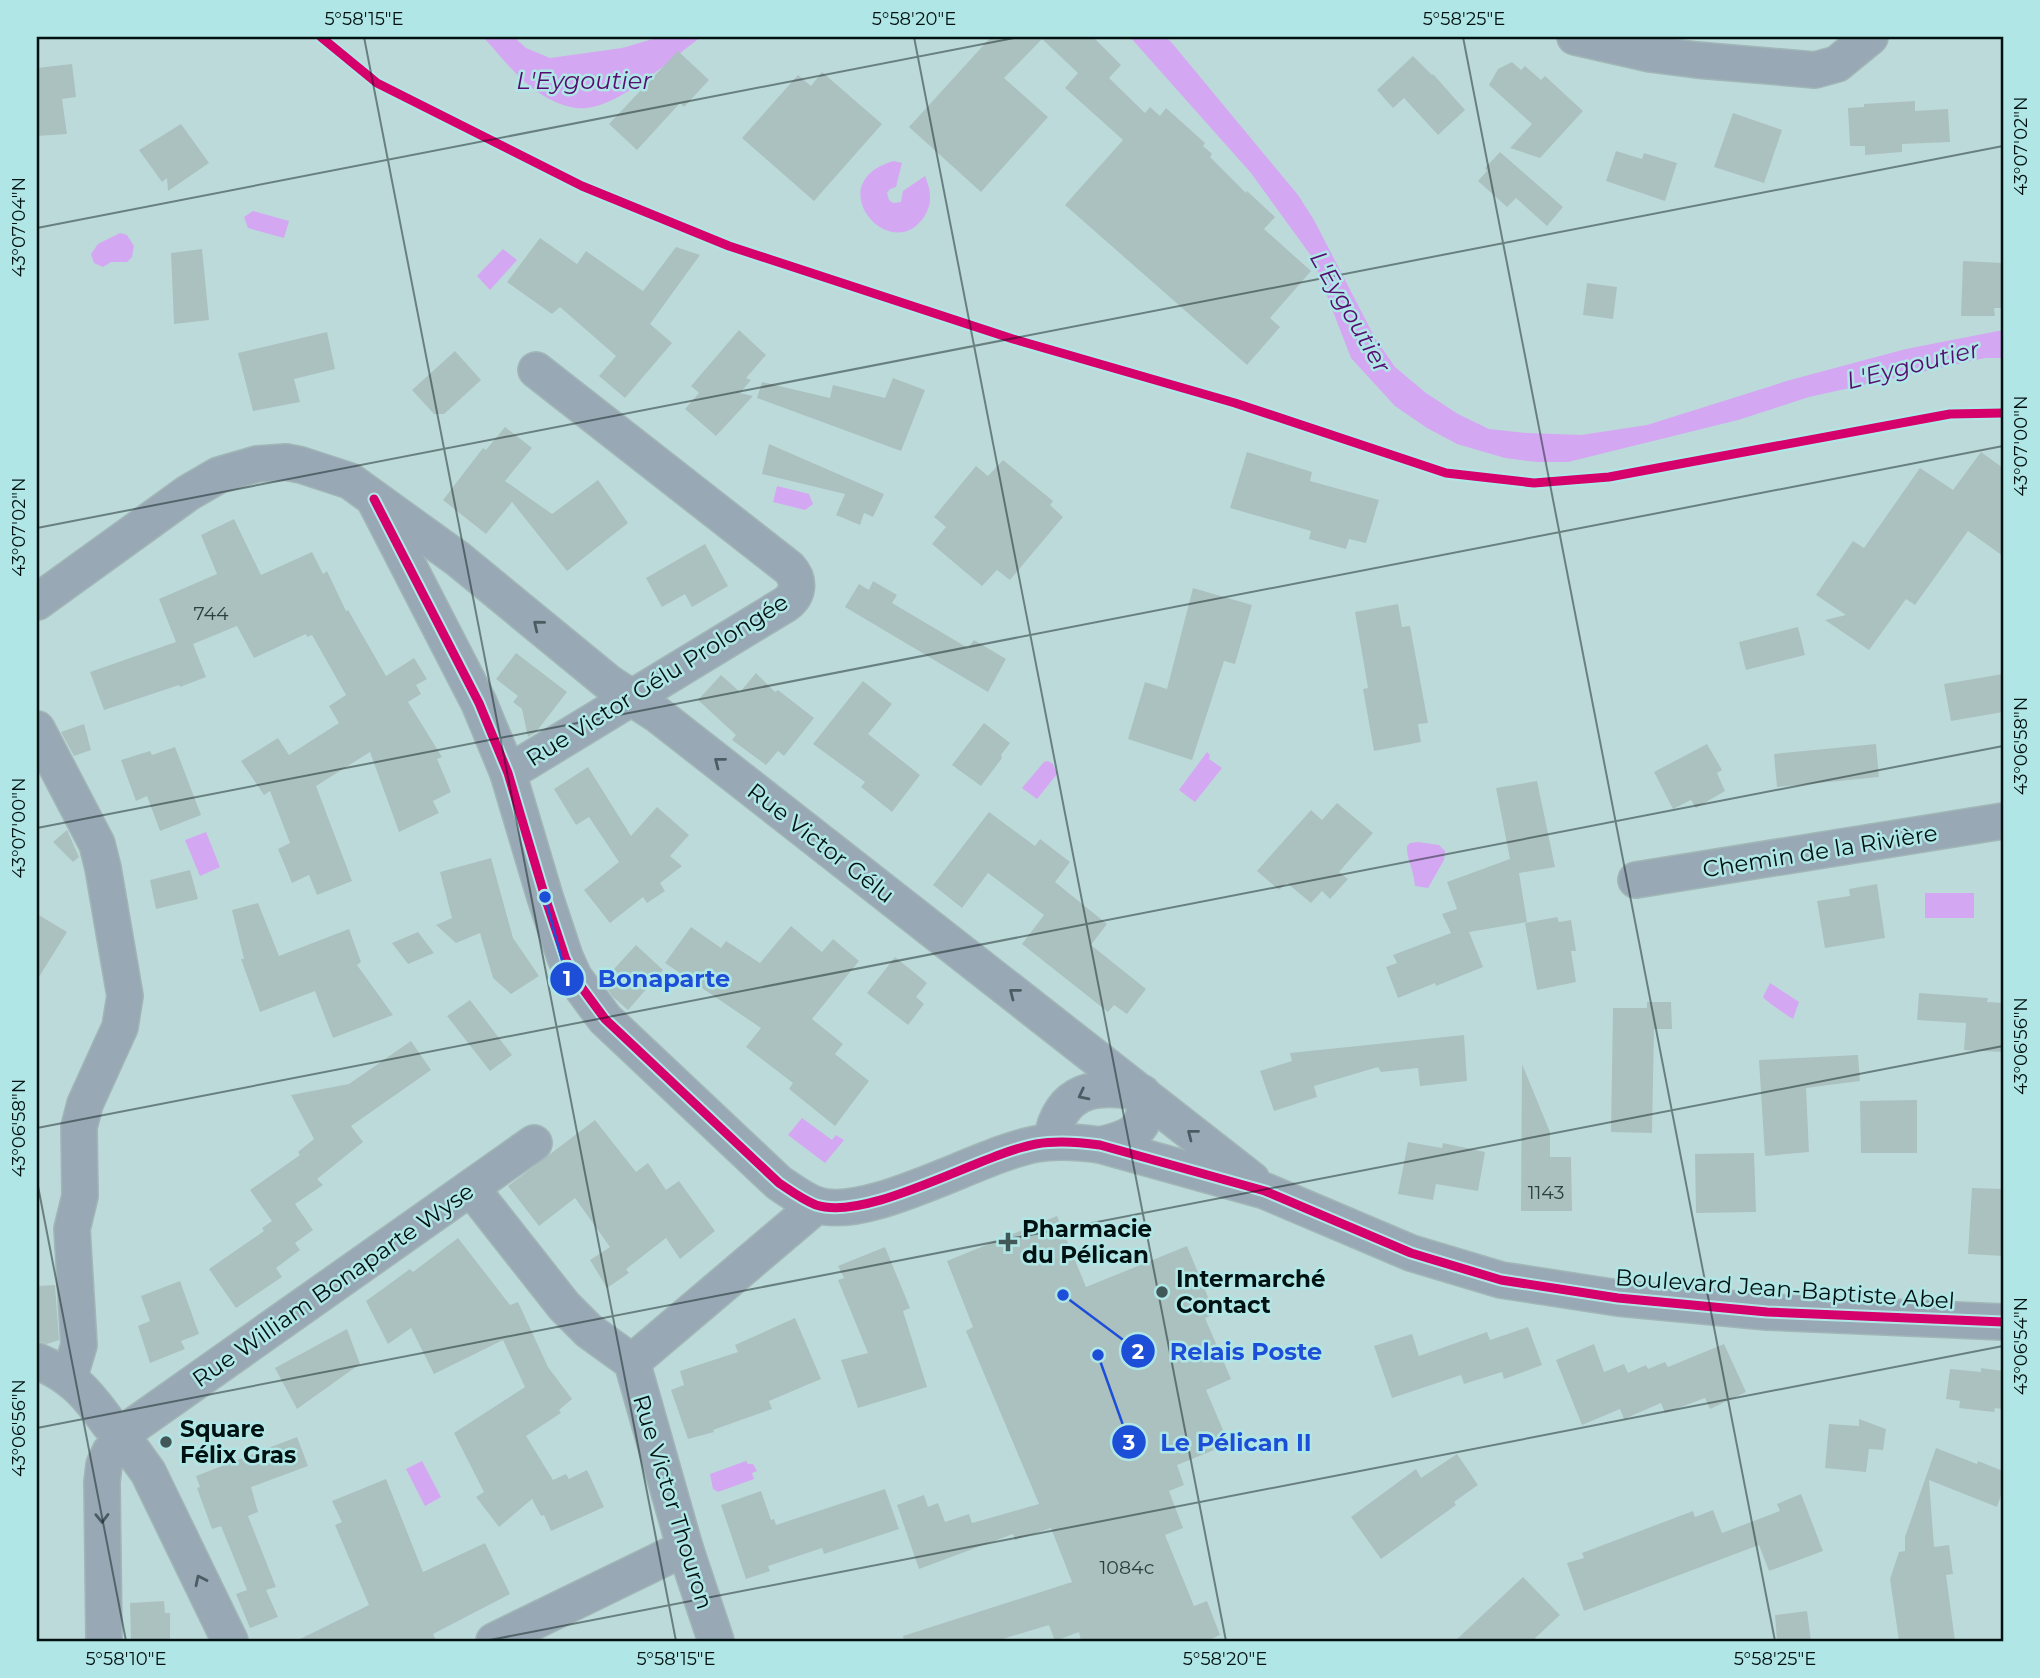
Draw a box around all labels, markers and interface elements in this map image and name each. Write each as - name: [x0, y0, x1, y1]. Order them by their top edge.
- text: 5°58'15"E: [324, 8, 404, 30]
- text: 5°58'20"E: [872, 8, 956, 30]
- text: 5°58'25"E: [1423, 8, 1505, 30]
- water label: L'Eygoutier: [516, 66, 653, 95]
- text: 43°07'02"N: [2010, 96, 2032, 196]
- text: 43°07'04"N: [8, 177, 30, 277]
- water label: L'Eygoutier: [1304, 246, 1398, 379]
- water label: L'Eygoutier: [1844, 334, 1984, 395]
- text: 43°07'00"N: [2010, 395, 2032, 497]
- text: 43°07'02"N: [8, 477, 30, 577]
- street label: Rue Victor Gélu Prolongée: [521, 588, 793, 772]
- house number: 744: [193, 602, 229, 625]
- one-way arrow: [533, 620, 545, 633]
- text: 43°06'58"N: [2010, 697, 2032, 795]
- one-way arrow: [714, 758, 726, 771]
- text: 43°07'00"N: [8, 777, 30, 879]
- street label: Rue Victor Gélu: [742, 777, 900, 909]
- street label: Chemin de la Rivière: [1701, 819, 1939, 883]
- callout: Bonaparte: [549, 957, 745, 1002]
- text: Bonaparte: [598, 964, 730, 993]
- text: 1: [563, 966, 571, 991]
- one-way arrow: [1009, 988, 1021, 1001]
- text: 43°06'56"N: [2010, 997, 2032, 1095]
- text: 43°06'58"N: [8, 1079, 30, 1177]
- one-way arrow: [1078, 1087, 1091, 1100]
- one-way arrow: [1188, 1129, 1200, 1142]
- street label: Rue William Bonaparte Wyse: [187, 1177, 479, 1393]
- house number: 1143: [1528, 1181, 1564, 1204]
- place label: Pharmacie du Pélican: [1022, 1215, 1152, 1269]
- marker: Pharmacie du Pélican: [1000, 1234, 1016, 1250]
- street label: Boulevard Jean-Baptiste Abel: [1614, 1263, 1956, 1315]
- place label: Intermarché Contact: [1176, 1265, 1325, 1319]
- marker: Intermarché Contact: [1154, 1284, 1170, 1300]
- text: 43°06'54"N: [2010, 1297, 2032, 1395]
- callout: Relais Poste: [1120, 1329, 1336, 1374]
- text: Relais Poste: [1170, 1337, 1322, 1366]
- text: 2: [1132, 1339, 1144, 1364]
- text: 43°06'56"N: [8, 1379, 30, 1477]
- street label: Rue Victor Thouron: [627, 1391, 719, 1613]
- place label: Square Félix Gras: [180, 1415, 296, 1469]
- callout: Le Pélican II: [1111, 1420, 1326, 1465]
- text: Le Pélican II: [1160, 1428, 1312, 1457]
- text: 3: [1122, 1430, 1135, 1455]
- marker: Square Félix Gras: [158, 1434, 174, 1450]
- one-way arrow: [95, 1513, 110, 1524]
- house number: 1084c: [1099, 1556, 1155, 1579]
- one-way arrow: [195, 1575, 209, 1587]
- text: 5°58'10"E: [85, 1648, 167, 1670]
- text: 5°58'15"E: [636, 1648, 716, 1670]
- text: 5°58'20"E: [1183, 1648, 1267, 1670]
- text: 5°58'25"E: [1734, 1648, 1816, 1670]

